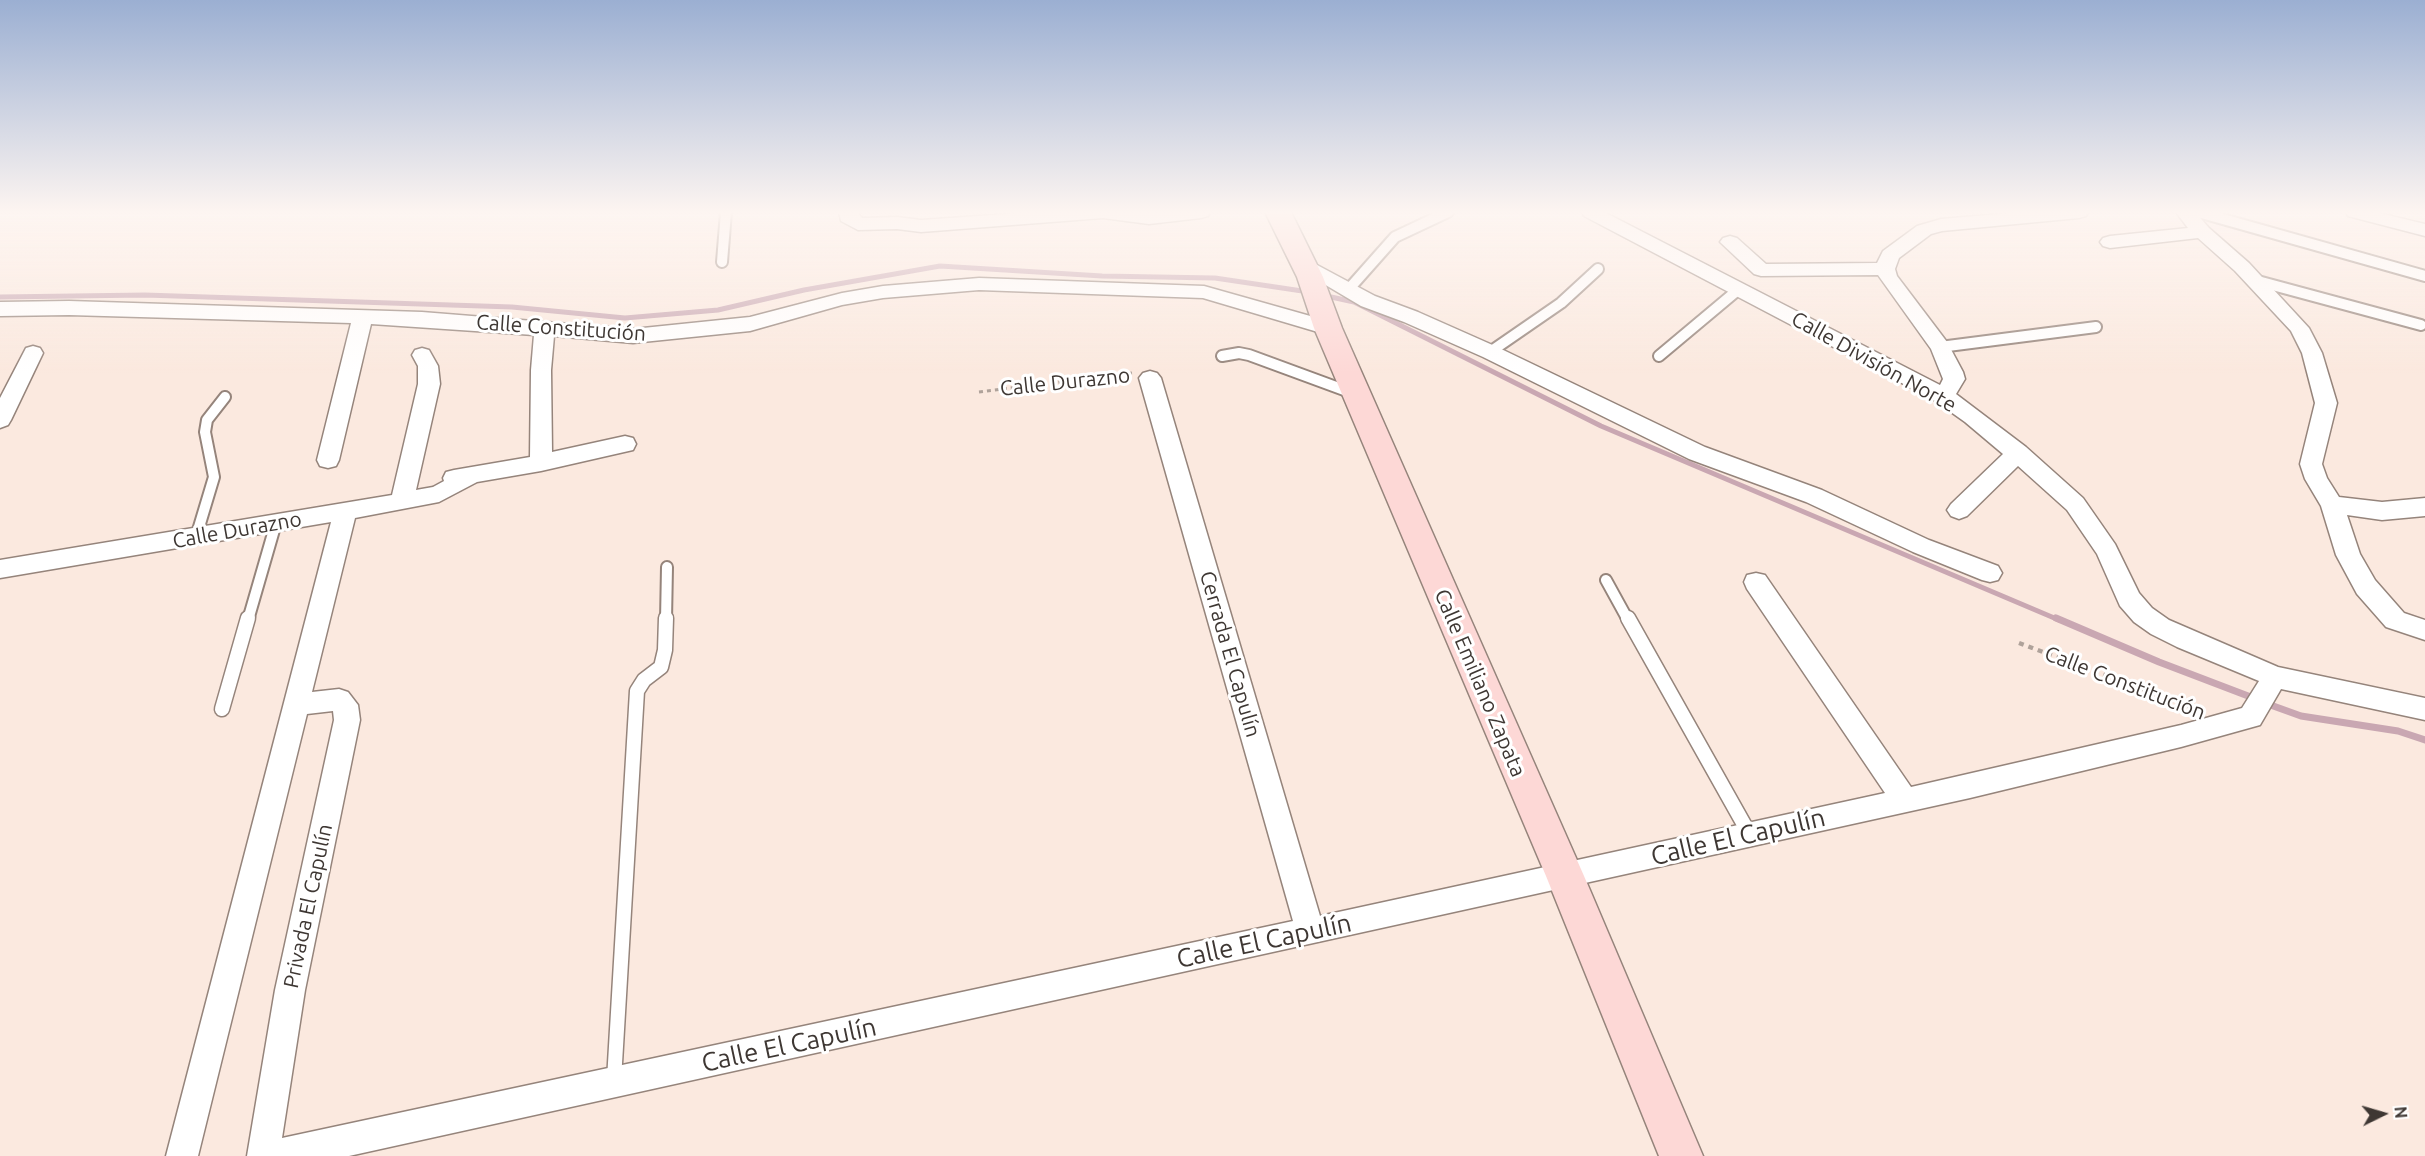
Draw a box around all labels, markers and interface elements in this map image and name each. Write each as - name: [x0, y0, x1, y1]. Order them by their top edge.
- street label: Calle División Norte: [1787, 306, 1961, 418]
- street label: Calle Constitución: [475, 309, 647, 347]
- street label: Calle Durazno: [999, 363, 1131, 401]
- street label: Calle Durazno: [171, 506, 303, 554]
- street label: Cerrada El Capulín: [1194, 568, 1266, 740]
- street label: Calle Emiliano Zapata: [1429, 585, 1531, 781]
- street label: Calle Constitución: [2041, 641, 2209, 725]
- street label: Calle El Capulín: [1648, 802, 1828, 872]
- street label: Privada El Capulín: [278, 822, 338, 990]
- street label: Calle El Capulín: [1174, 907, 1354, 975]
- street label: Calle El Capulín: [699, 1011, 879, 1079]
- north arrow: [2353, 1084, 2413, 1144]
- text: N: [2391, 1106, 2410, 1119]

